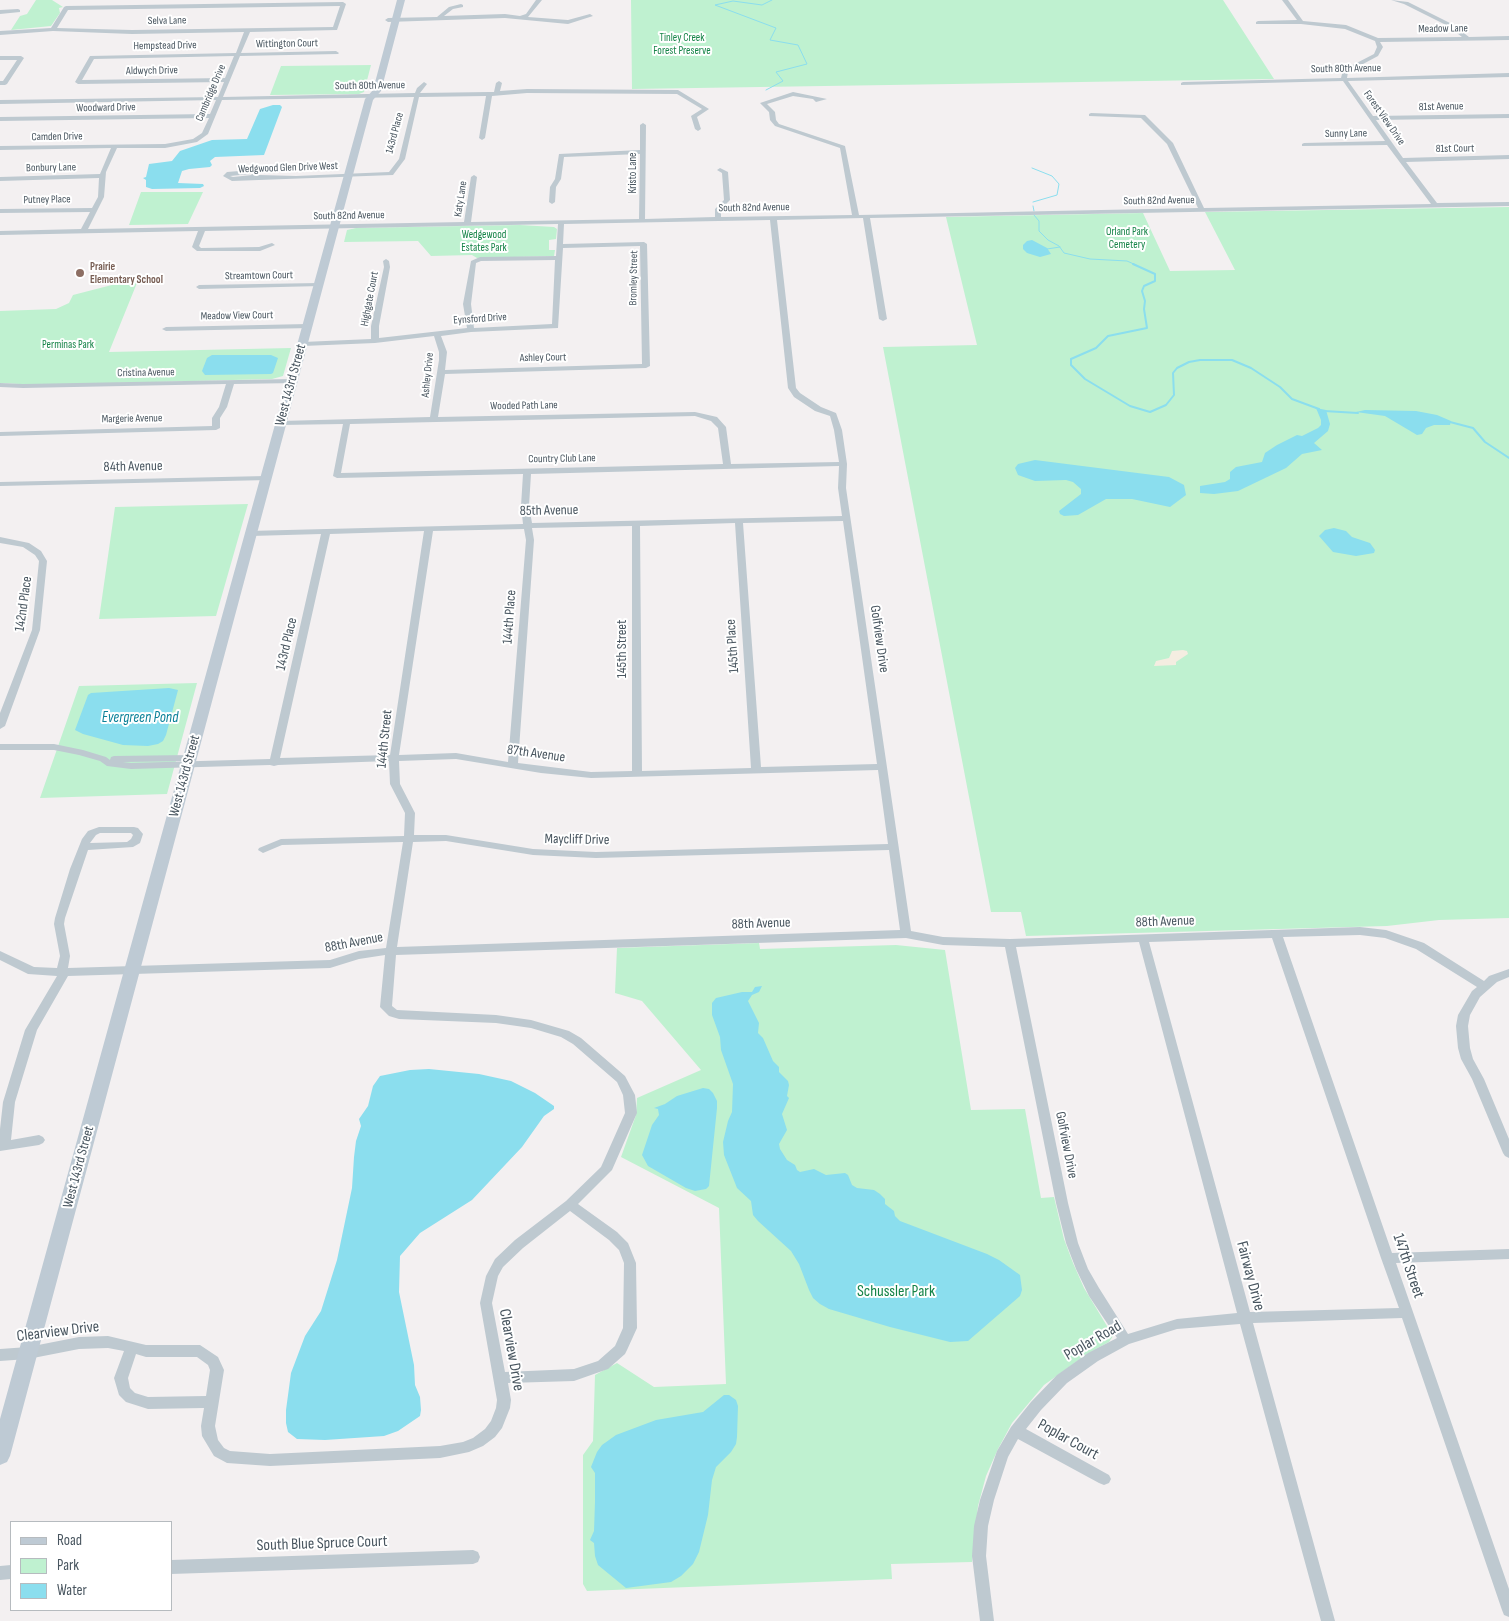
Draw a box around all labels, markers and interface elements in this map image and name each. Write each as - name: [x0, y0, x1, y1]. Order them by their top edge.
- street label: Selva Lane: [148, 14, 186, 28]
- street label: Meadow Lane: [1418, 22, 1468, 36]
- park label: Tinley Creek Forest Preserve: [653, 31, 711, 57]
- street label: Wittington Court: [256, 37, 318, 51]
- street label: Hempstead Drive: [133, 39, 197, 53]
- street label: South 80th Avenue: [1311, 62, 1381, 76]
- street label: Cambridge Drive: [193, 63, 229, 123]
- street label: Aldwych Drive: [126, 64, 178, 78]
- street label: South 80th Avenue: [335, 79, 405, 93]
- street label: Forest View Drive: [1360, 88, 1408, 148]
- street label: 81st Avenue: [1419, 100, 1463, 114]
- street label: Woodward Drive: [76, 101, 136, 115]
- street label: 143rd Place: [383, 111, 407, 155]
- street label: Sunny Lane: [1325, 127, 1367, 141]
- street label: Camden Drive: [31, 130, 83, 144]
- street label: 81st Court: [1436, 142, 1474, 156]
- street label: Kristo Lane: [626, 152, 640, 194]
- street label: Wedgwood Glen Drive West: [238, 160, 338, 176]
- street label: Bonbury Lane: [26, 161, 76, 175]
- street label: Katy Lane: [452, 180, 470, 218]
- street label: Putney Place: [23, 193, 71, 207]
- street label: South 82nd Avenue: [1123, 194, 1195, 208]
- street label: South 82nd Avenue: [718, 201, 790, 215]
- street label: South 82nd Avenue: [313, 209, 385, 223]
- park label: Orland Park Cemetery: [1106, 225, 1148, 251]
- park label: Wedgewood Estates Park: [461, 228, 507, 254]
- street label: Bromley Street: [627, 250, 641, 306]
- place label: Prairie Elementary School: [90, 260, 163, 286]
- marker: Prairie Elementary School: [74, 267, 86, 279]
- street label: Streamtown Court: [225, 269, 293, 283]
- street label: Highgate Court: [358, 270, 382, 328]
- street label: Meadow View Court: [201, 309, 273, 323]
- street label: Eynsford Drive: [453, 311, 507, 327]
- park label: Perminas Park: [42, 338, 94, 352]
- street label: West 143rd Street: [272, 342, 310, 428]
- street label: Ashley Court: [519, 351, 567, 365]
- street label: Ashley Drive: [419, 352, 437, 398]
- street label: Cristina Avenue: [117, 366, 175, 380]
- street label: Wooded Path Lane: [490, 399, 558, 413]
- street label: Margerie Avenue: [102, 412, 162, 426]
- street label: Country Club Lane: [528, 452, 596, 466]
- street label: 84th Avenue: [103, 458, 163, 476]
- street label: 85th Avenue: [520, 502, 578, 520]
- street label: 142nd Place: [12, 575, 36, 633]
- street label: 144th Place: [500, 589, 520, 645]
- street label: Golfview Drive: [866, 604, 892, 674]
- street label: 143rd Place: [273, 616, 301, 672]
- street label: 145th Place: [723, 618, 743, 674]
- street label: 145th Street: [614, 620, 630, 678]
- water label: Evergreen Pond: [102, 709, 178, 727]
- street label: 144th Street: [374, 709, 396, 769]
- street label: West 143rd Street: [166, 733, 204, 819]
- street label: 87th Avenue: [506, 742, 566, 766]
- street label: Maycliff Drive: [545, 831, 609, 849]
- street label: 88th Avenue: [1135, 913, 1195, 931]
- street label: 88th Avenue: [731, 915, 791, 933]
- street label: 88th Avenue: [323, 929, 385, 957]
- street label: Golfview Drive: [1051, 1110, 1081, 1180]
- street label: West 143rd Street: [60, 1124, 98, 1210]
- street label: 147th Street: [1388, 1231, 1428, 1301]
- street label: Fairway Drive: [1232, 1239, 1268, 1313]
- park label: Schussler Park: [857, 1282, 935, 1302]
- street label: Clearview Drive: [494, 1307, 528, 1393]
- street label: Clearview Drive: [16, 1317, 100, 1347]
- street label: Poplar Road: [1061, 1317, 1125, 1365]
- street label: Poplar Court: [1034, 1415, 1102, 1465]
- legend: [10, 1521, 172, 1611]
- text: Road: [57, 1531, 82, 1550]
- street label: South Blue Spruce Court: [256, 1532, 388, 1556]
- text: Park: [57, 1556, 79, 1575]
- text: Water: [57, 1581, 87, 1600]

